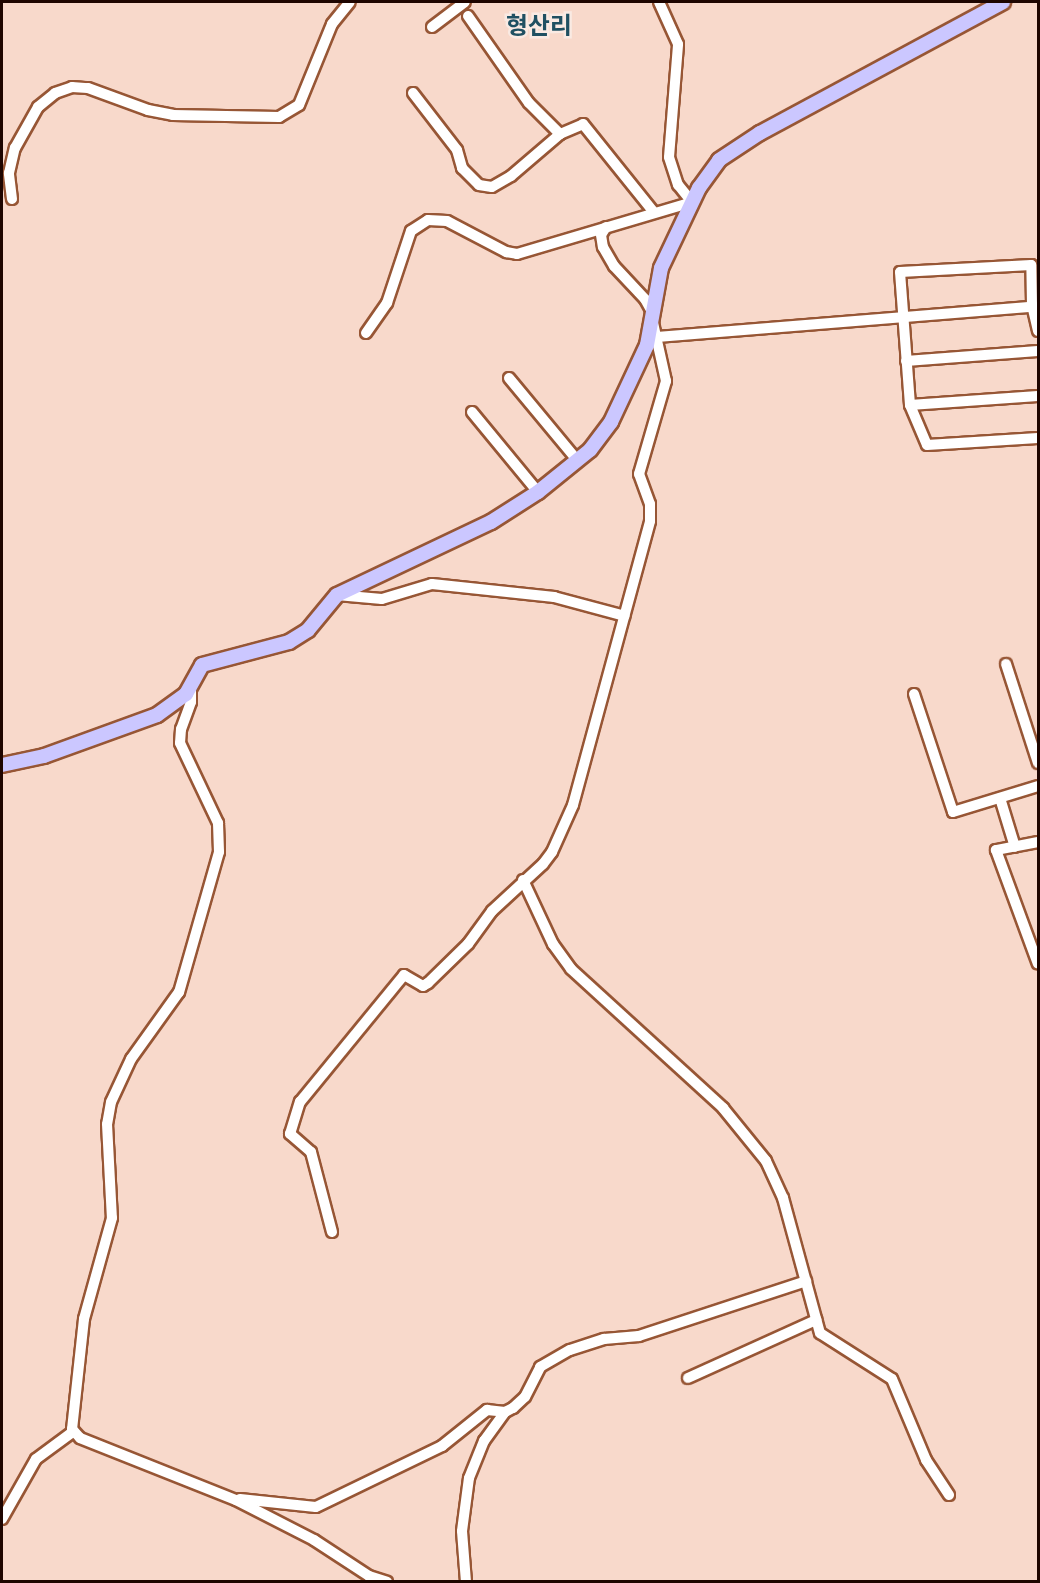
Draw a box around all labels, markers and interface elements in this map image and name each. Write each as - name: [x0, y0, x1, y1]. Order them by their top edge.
- district label: 형산리: [506, 13, 572, 41]

